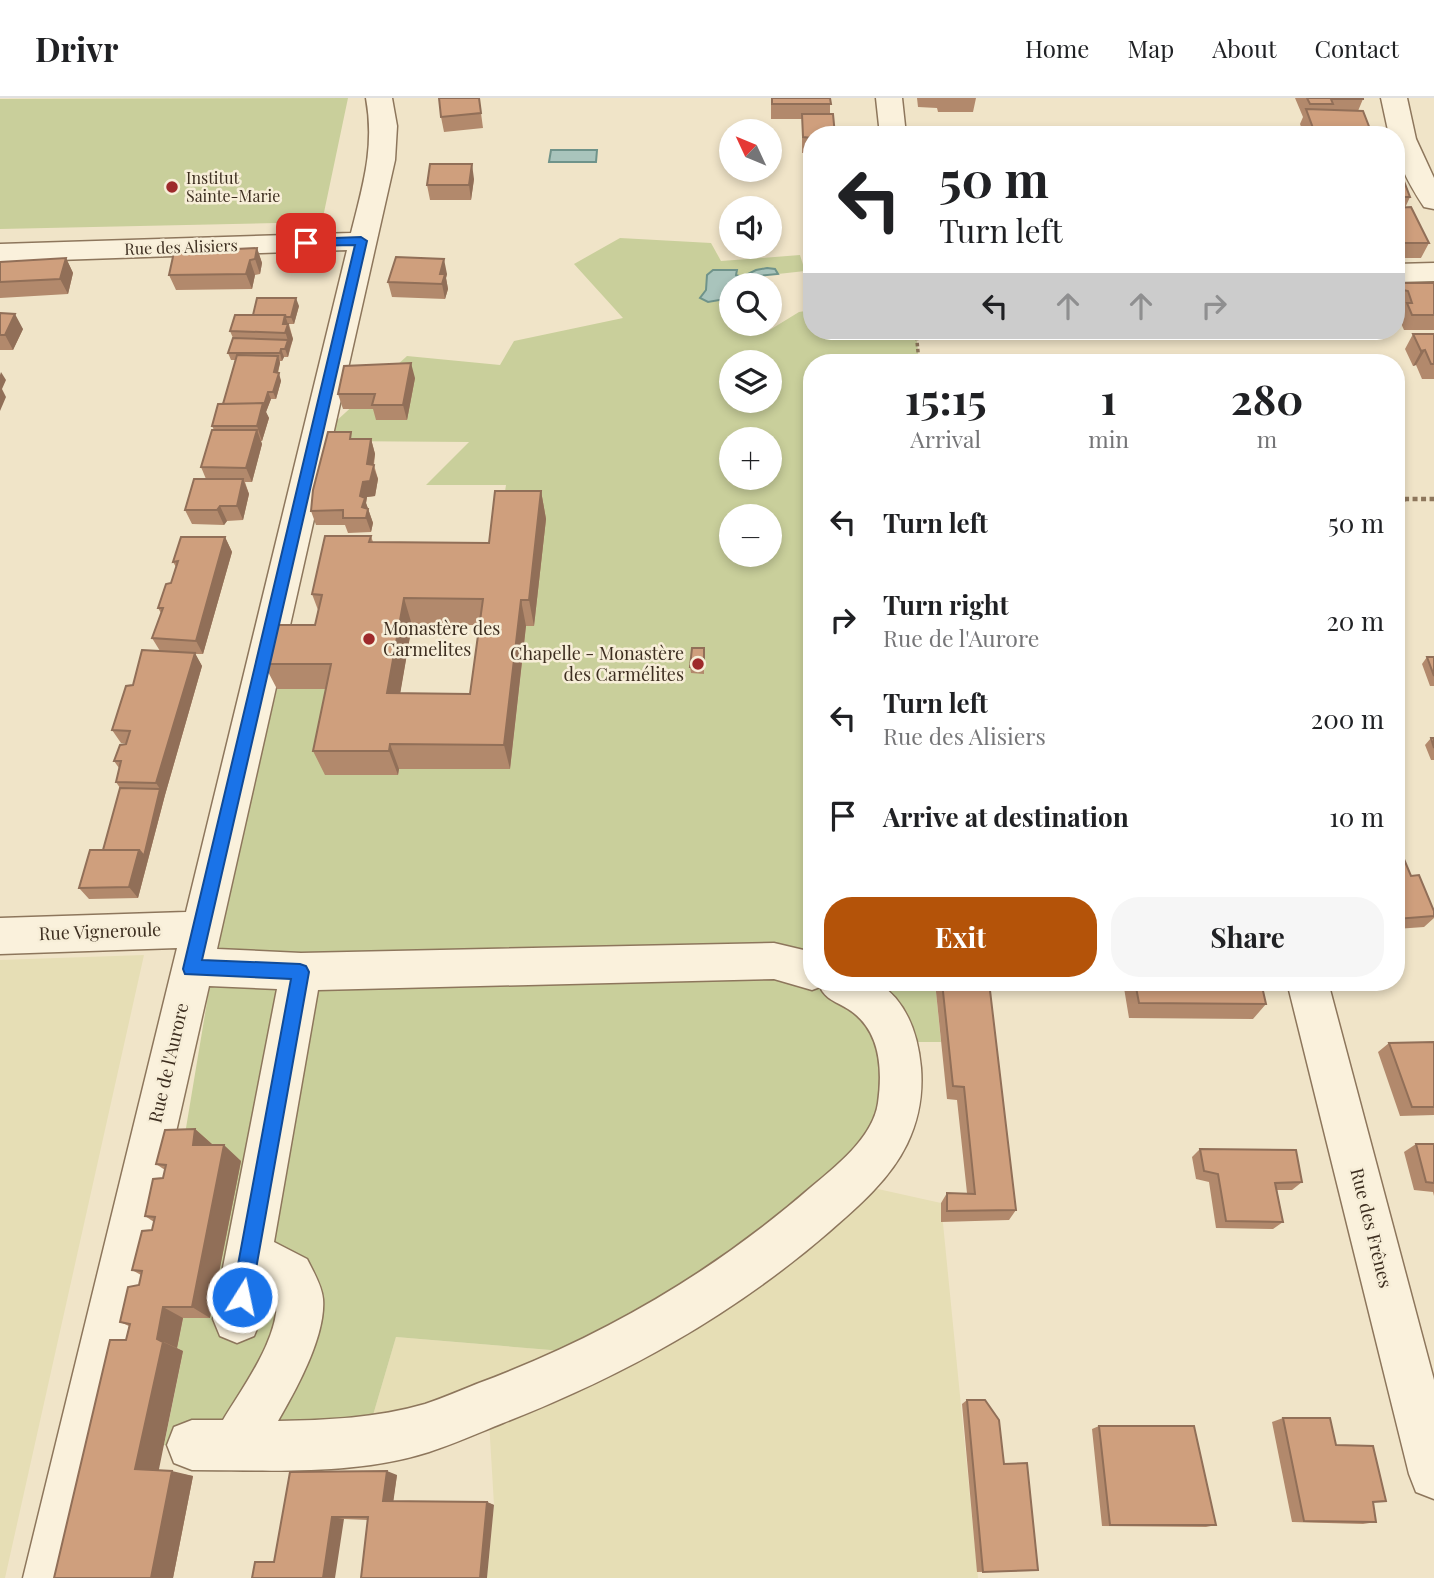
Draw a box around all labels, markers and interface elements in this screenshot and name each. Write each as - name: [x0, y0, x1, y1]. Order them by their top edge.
- text: Drivr: [35, 26, 118, 70]
- text: Home: [1025, 32, 1089, 64]
- text: Map: [1127, 32, 1174, 64]
- text: About: [1212, 32, 1276, 64]
- text: Contact: [1314, 32, 1399, 64]
- north arrow: [719, 119, 782, 182]
- map controls: [719, 119, 782, 567]
- text: 50 m: [939, 145, 1049, 210]
- icon: left: [824, 154, 915, 245]
- place label: Institut Sainte-Marie: [186, 167, 280, 206]
- marker: Institut Sainte-Marie: [164, 179, 180, 195]
- button: sound: [719, 196, 782, 259]
- text: Turn left: [939, 208, 1063, 251]
- pin: [276, 213, 336, 273]
- icon: arrive: [287, 224, 325, 262]
- street label: Rue des Alisiers: [124, 234, 238, 259]
- button: search: [719, 273, 782, 336]
- icon: left: [976, 287, 1014, 325]
- icon: ahead: [1049, 287, 1087, 325]
- icon: ahead: [1122, 287, 1160, 325]
- icon: right: [1195, 287, 1233, 325]
- button: layers: [719, 350, 782, 413]
- text: 15:15: [905, 370, 987, 426]
- text: 1: [1101, 370, 1117, 426]
- text: 280: [1231, 370, 1303, 426]
- text: Arrival: [910, 423, 981, 454]
- text: min: [1088, 423, 1129, 454]
- text: m: [1257, 423, 1277, 454]
- button: +: [719, 427, 782, 490]
- icon: left: [824, 503, 862, 541]
- button: −: [719, 504, 782, 567]
- text: Turn left: [883, 505, 988, 540]
- text: 50 m: [1328, 505, 1384, 540]
- text: Turn right: [883, 587, 1009, 622]
- icon: right: [824, 601, 862, 639]
- text: 20 m: [1326, 603, 1384, 638]
- place label: Monastère des Carmelites: [383, 616, 500, 661]
- text: Rue de l'Aurore: [883, 622, 1039, 653]
- marker: Monastère des Carmelites: [361, 631, 377, 647]
- place label: Chapelle - Monastère des Carmélites: [510, 641, 684, 686]
- marker: Chapelle - Monastère des Carmélites: [690, 656, 706, 672]
- text: Turn left: [883, 685, 988, 720]
- icon: left: [824, 699, 862, 737]
- text: 200 m: [1311, 701, 1384, 736]
- text: Rue des Alisiers: [883, 720, 1046, 751]
- icon: arrive: [824, 797, 862, 835]
- text: Arrive at destination: [883, 799, 1129, 834]
- text: 10 m: [1329, 799, 1384, 834]
- button: Exit: [824, 897, 1097, 977]
- button: Share: [1111, 897, 1384, 977]
- street label: Rue Vigneroule: [38, 917, 162, 945]
- street label: Rue de l'Aurore: [143, 1000, 193, 1125]
- street label: Rue des Frênes: [1345, 1165, 1398, 1290]
- position arrow: [205, 1260, 279, 1334]

